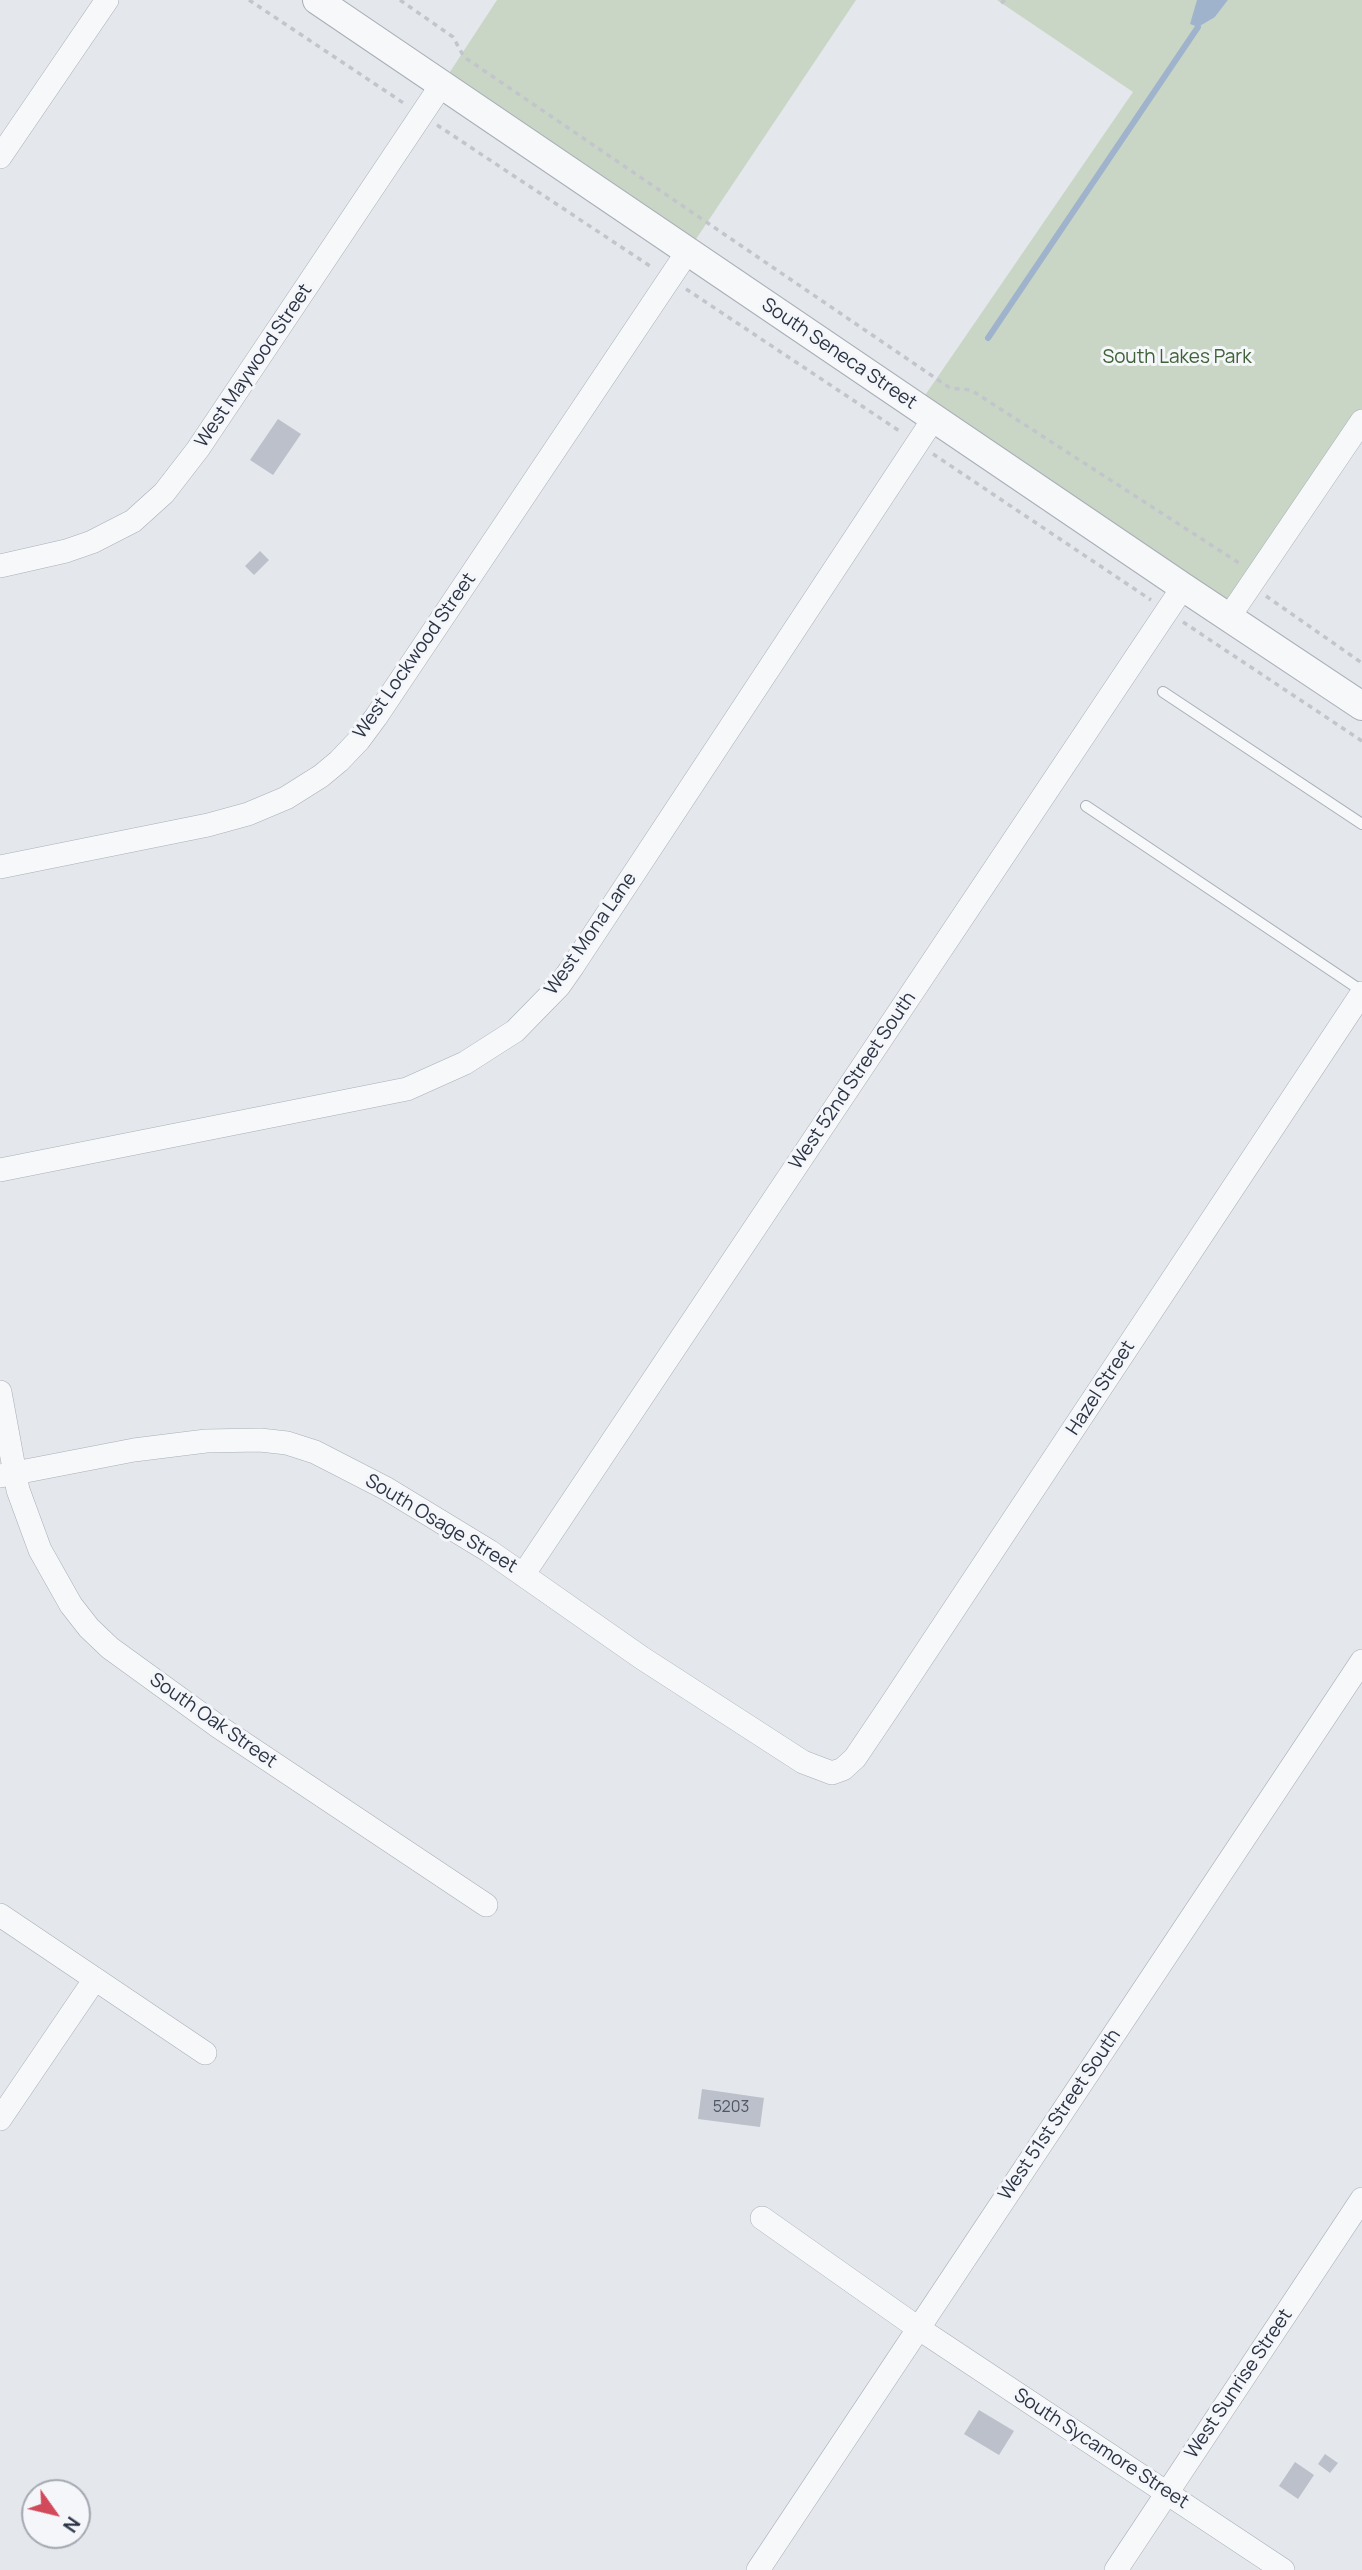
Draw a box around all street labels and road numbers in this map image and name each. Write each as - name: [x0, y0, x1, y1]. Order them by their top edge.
- street label: West Maywood Street: [191, 280, 317, 452]
- street label: South Seneca Street: [757, 294, 921, 414]
- street label: West Lockwood Street: [349, 569, 481, 743]
- street label: West Mona Lane: [540, 868, 642, 1000]
- street label: West 52nd Street South: [785, 988, 921, 1174]
- street label: Hazel Street: [1062, 1337, 1140, 1439]
- street label: South Osage Street: [361, 1470, 521, 1578]
- street label: South Oak Street: [145, 1669, 281, 1773]
- street label: West 51st Street South: [994, 2025, 1126, 2205]
- street label: West Sunrise Street: [1181, 2305, 1297, 2463]
- street label: South Sycamore Street: [1009, 2384, 1193, 2514]

